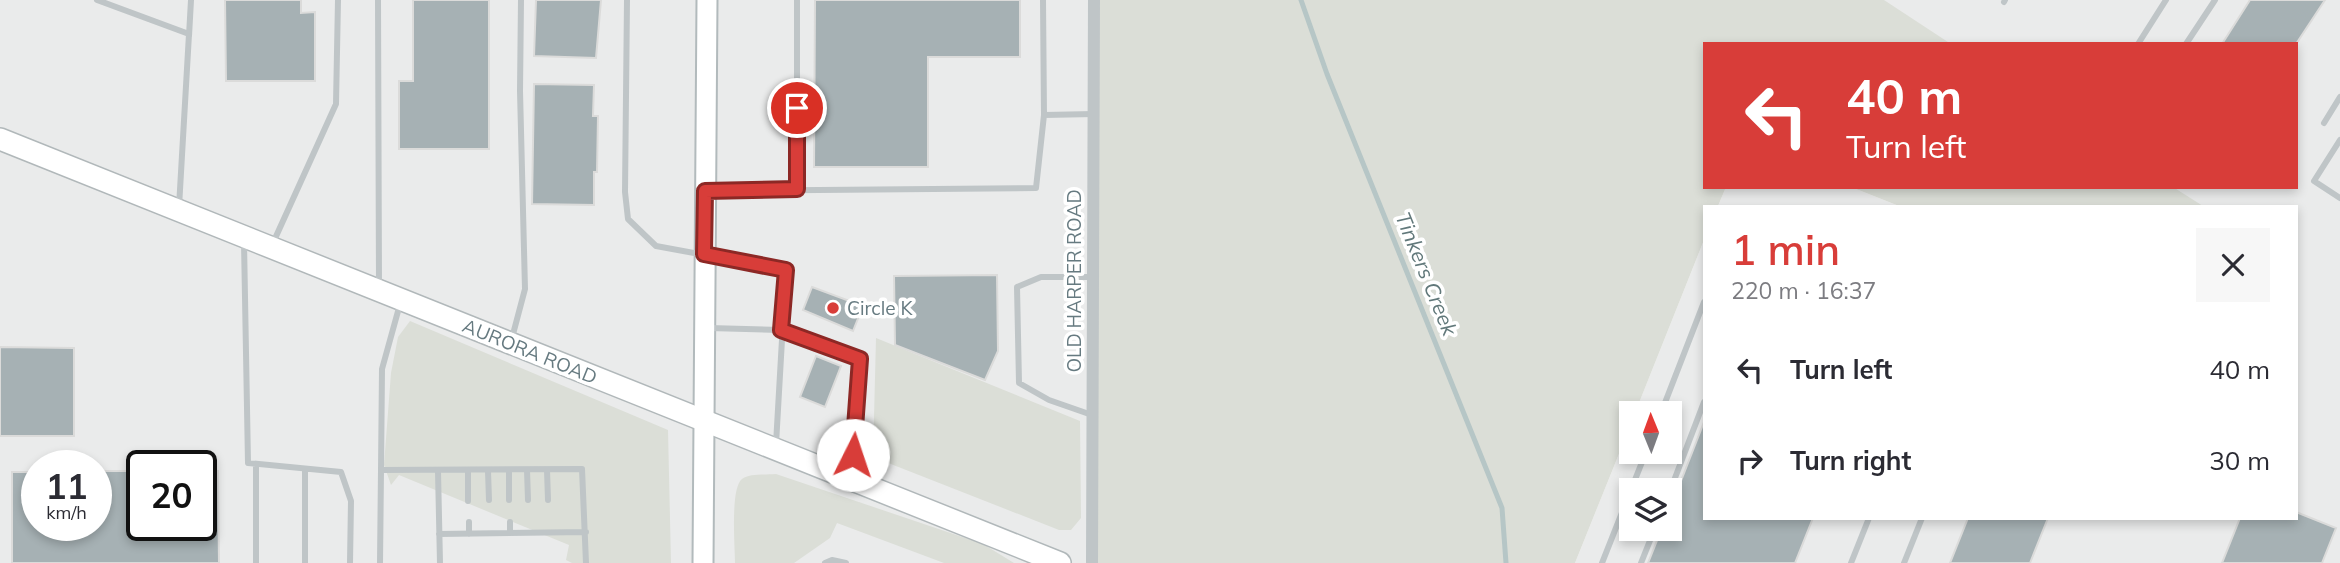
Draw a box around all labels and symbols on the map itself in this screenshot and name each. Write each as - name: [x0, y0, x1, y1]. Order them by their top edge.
- pin: [767, 78, 827, 138]
- street label: OLD HARPER ROAD: [1062, 189, 1086, 373]
- water label: Tinkers Creek: [1390, 208, 1464, 340]
- place label: Circle K: [847, 296, 914, 320]
- marker: Circle K: [825, 300, 841, 316]
- street label: AURORA ROAD: [459, 313, 601, 389]
- north arrow: [1619, 401, 1682, 464]
- position arrow: [816, 418, 890, 492]
- speed limit sign: 20: [126, 450, 217, 541]

